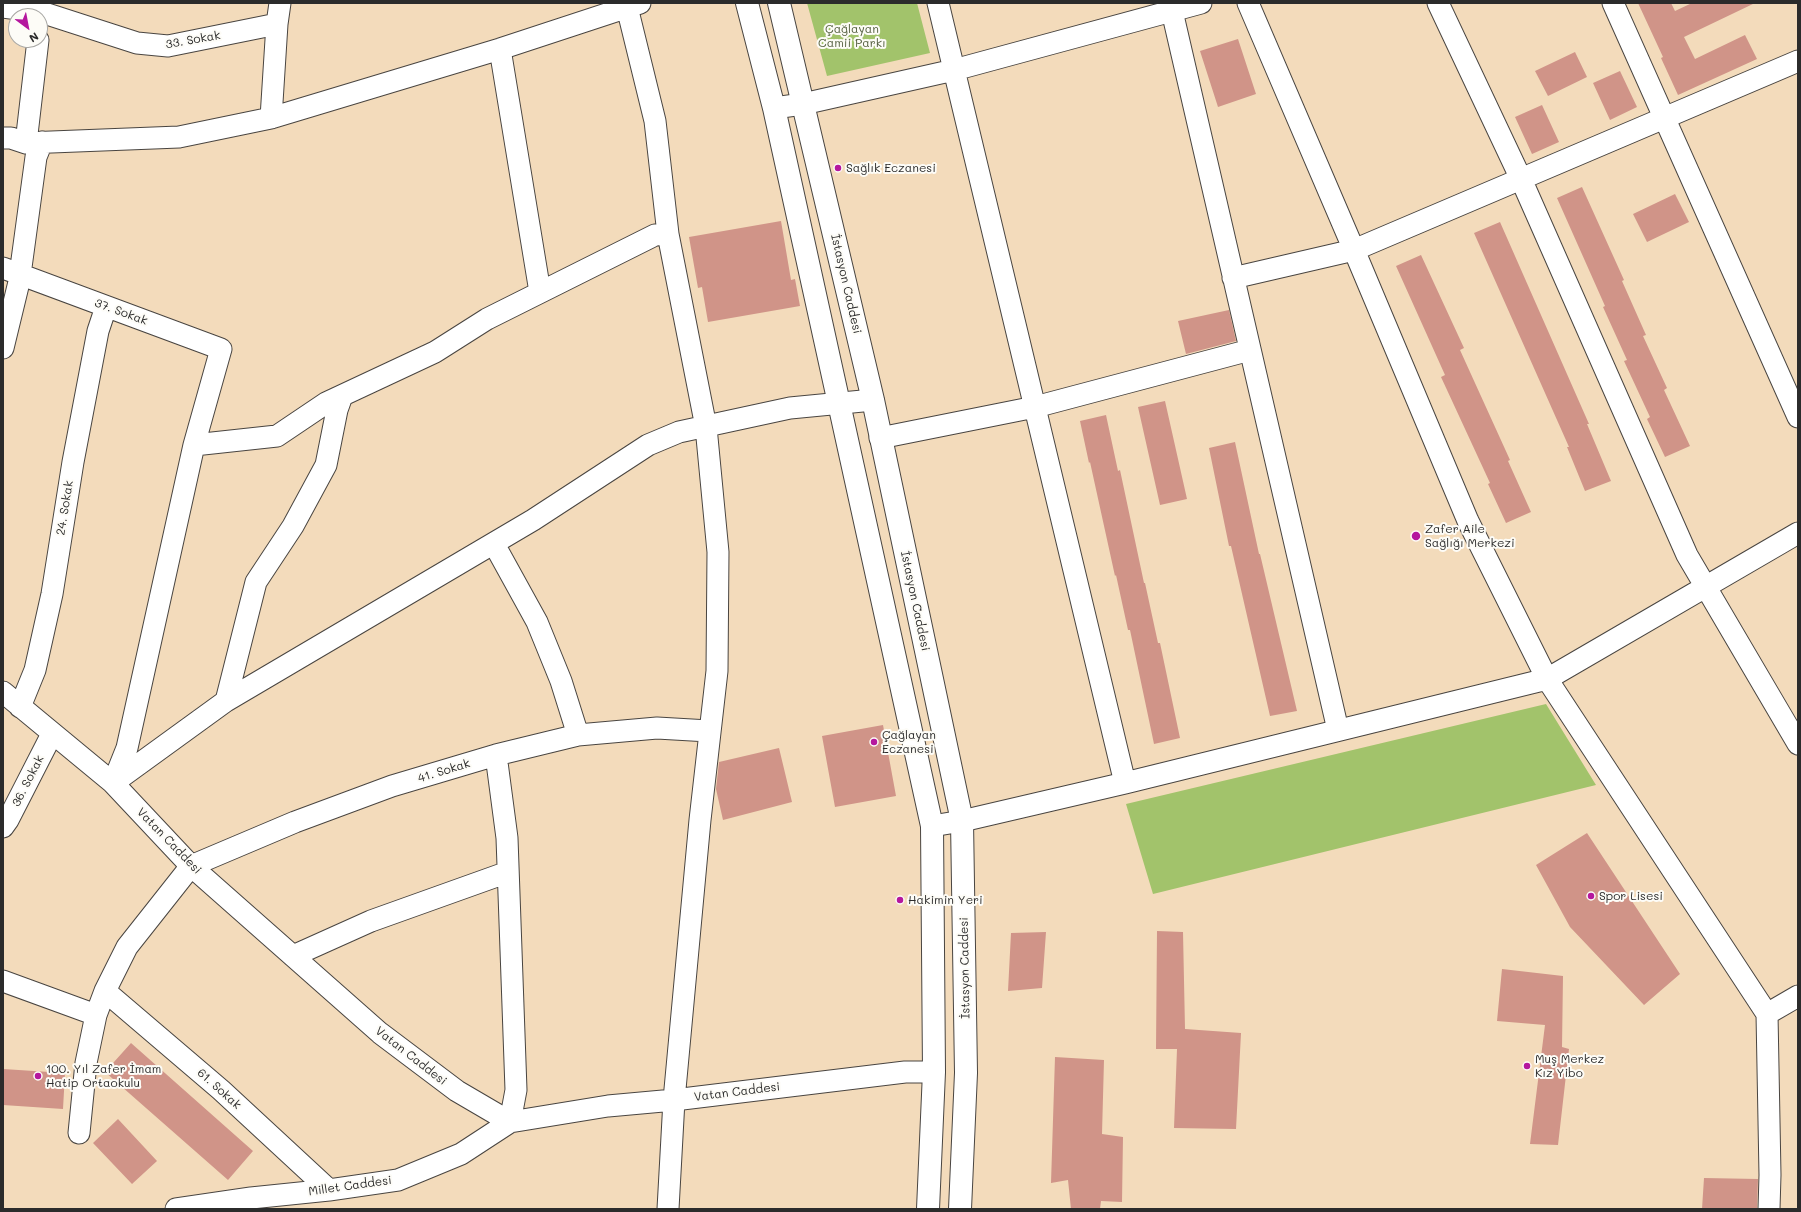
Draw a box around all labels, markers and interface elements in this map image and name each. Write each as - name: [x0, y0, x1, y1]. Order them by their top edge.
- north arrow: [8, 8, 48, 48]
- park label: Çağlayan Camii Parkı: [818, 22, 886, 50]
- street label: 33. Sokak: [164, 28, 222, 52]
- text: N: [27, 29, 42, 46]
- place label: Sağlık Eczanesi: [846, 161, 936, 175]
- marker: Sağlık Eczanesi: [833, 163, 843, 173]
- street label: İstasyon Caddesi: [828, 233, 864, 335]
- street label: 37. Sokak: [93, 296, 149, 328]
- street label: 24. Sokak: [54, 480, 76, 536]
- place label: Zafer Aile Sağlığı Merkezi: [1425, 522, 1515, 550]
- marker: Zafer Aile Sağlığı Merkezi: [1410, 530, 1422, 542]
- street label: İstasyon Caddesi: [897, 550, 933, 652]
- place label: Çağlayan Eczanesi: [882, 728, 936, 756]
- marker: Çağlayan Eczanesi: [869, 737, 879, 747]
- street label: 36. Sokak: [9, 753, 47, 809]
- street label: 41. Sokak: [416, 756, 472, 786]
- street label: Vatan Caddesi: [134, 805, 204, 877]
- place label: Spor Lisesi: [1599, 889, 1663, 903]
- marker: Spor Lisesi: [1586, 891, 1596, 901]
- place label: Hakimin Yeri: [908, 893, 983, 907]
- marker: Hakimin Yeri: [895, 895, 905, 905]
- street label: İstasyon Caddesi: [957, 917, 973, 1019]
- street label: Vatan Caddesi: [372, 1024, 450, 1088]
- place label: Muş Merkez Kız Yibo: [1535, 1052, 1604, 1080]
- marker: Muş Merkez Kız Yibo: [1522, 1061, 1532, 1071]
- place label: 100. Yıl Zafer İmam Hatip Ortaokulu: [46, 1062, 161, 1090]
- street label: 61. Sokak: [194, 1066, 244, 1112]
- marker: 100. Yıl Zafer İmam Hatip Ortaokulu: [33, 1071, 43, 1081]
- street label: Vatan Caddesi: [693, 1080, 781, 1104]
- street label: Millet Caddesi: [307, 1173, 393, 1199]

